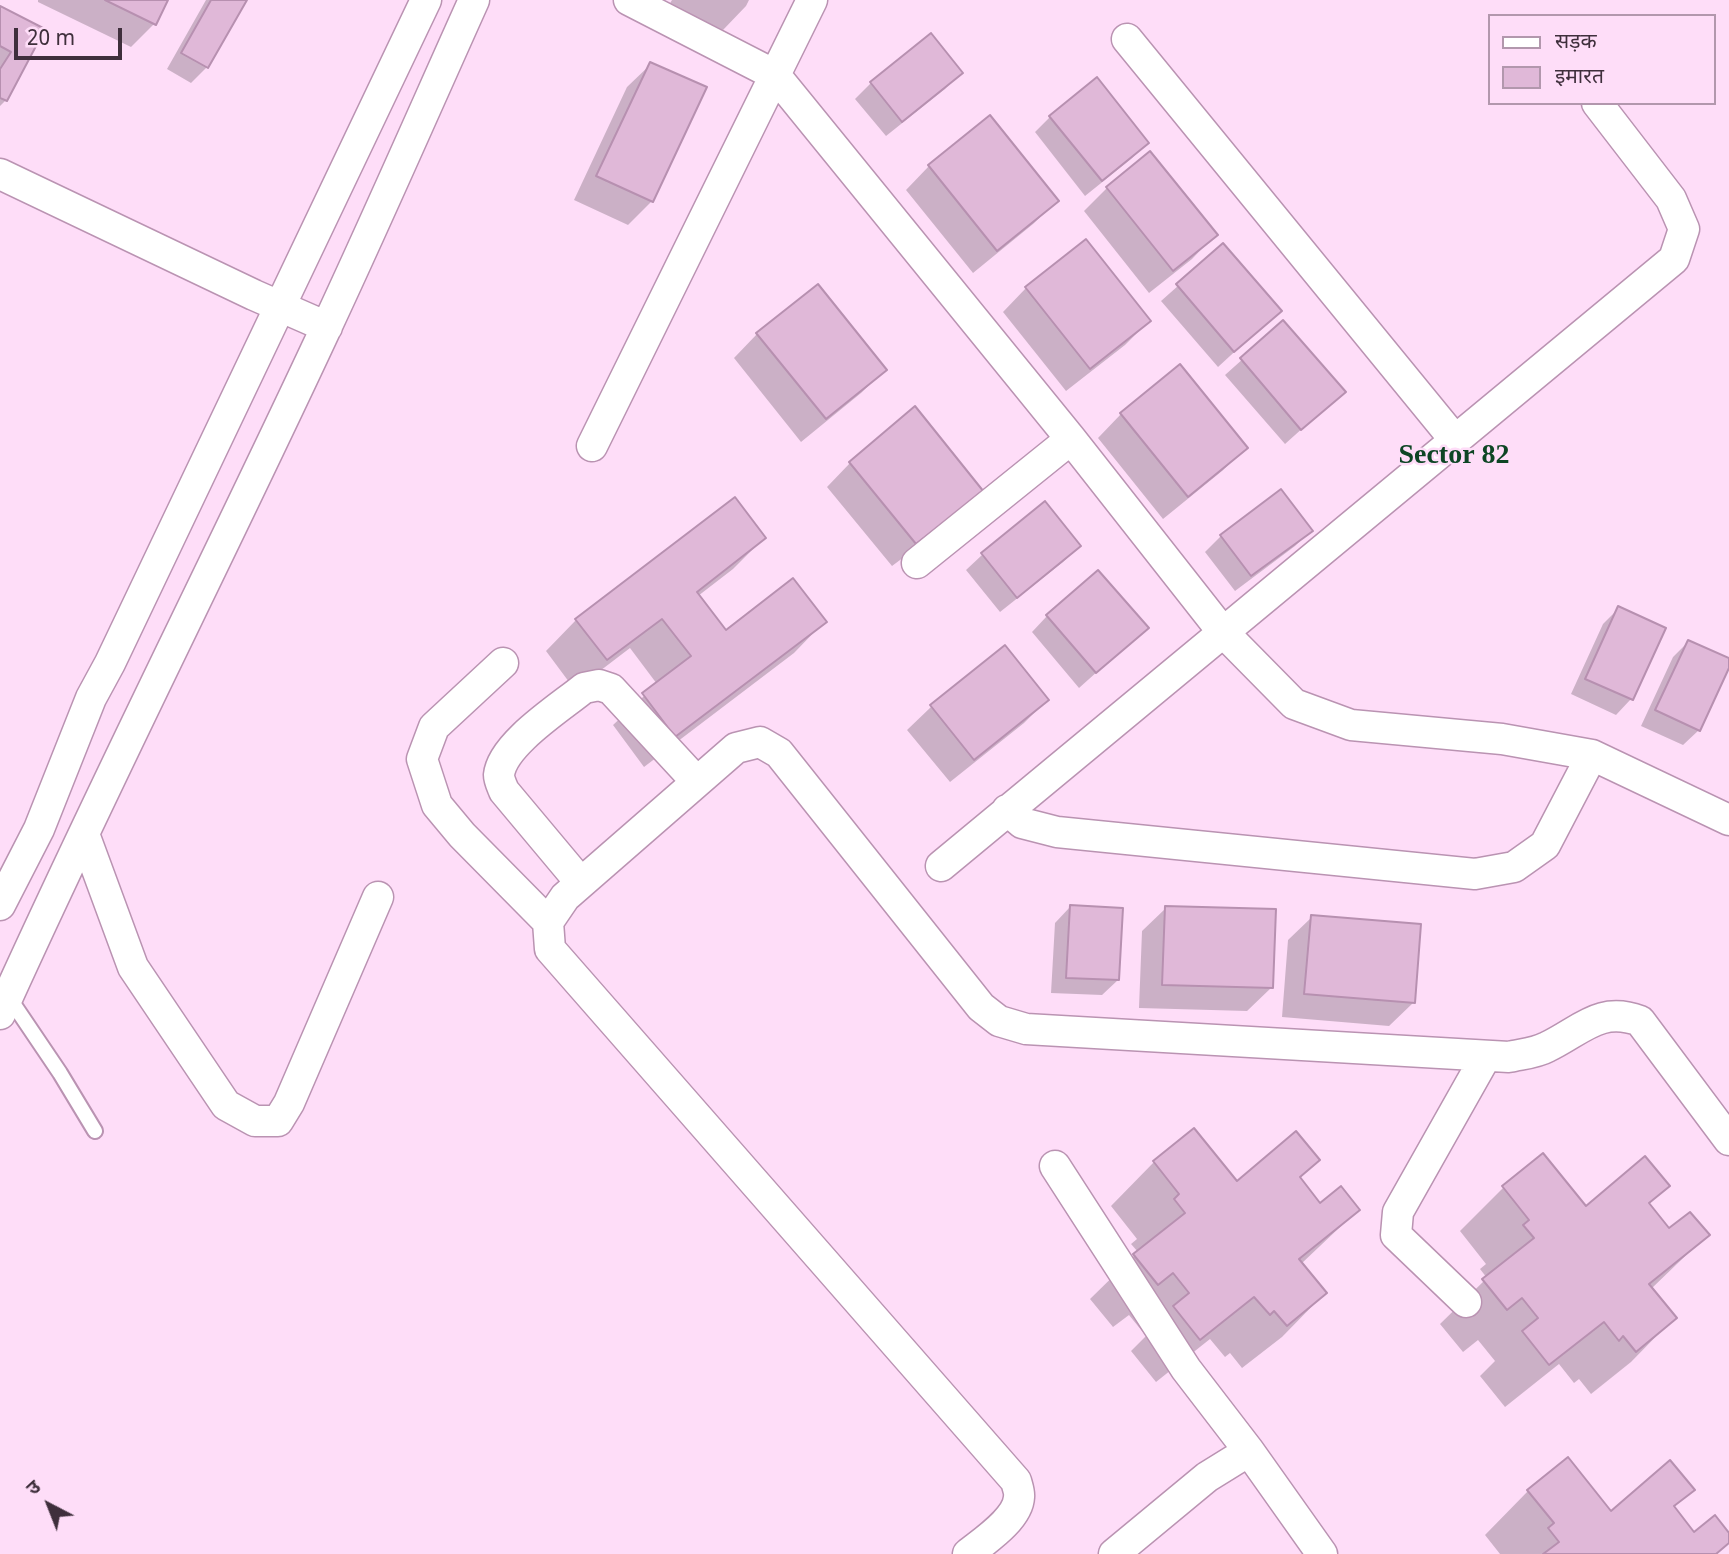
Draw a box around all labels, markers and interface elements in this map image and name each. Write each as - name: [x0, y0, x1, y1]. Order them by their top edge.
- scale bar: [18, 14, 126, 58]
- legend: [1488, 14, 1715, 105]
- text: 20 m: [27, 26, 75, 54]
- text: सड़क: [1555, 29, 1597, 57]
- text: इमारत: [1555, 64, 1604, 92]
- district label: Sector 82: [1390, 439, 1518, 473]
- north arrow: [14, 1470, 84, 1540]
- text: उ: [22, 1476, 47, 1502]

